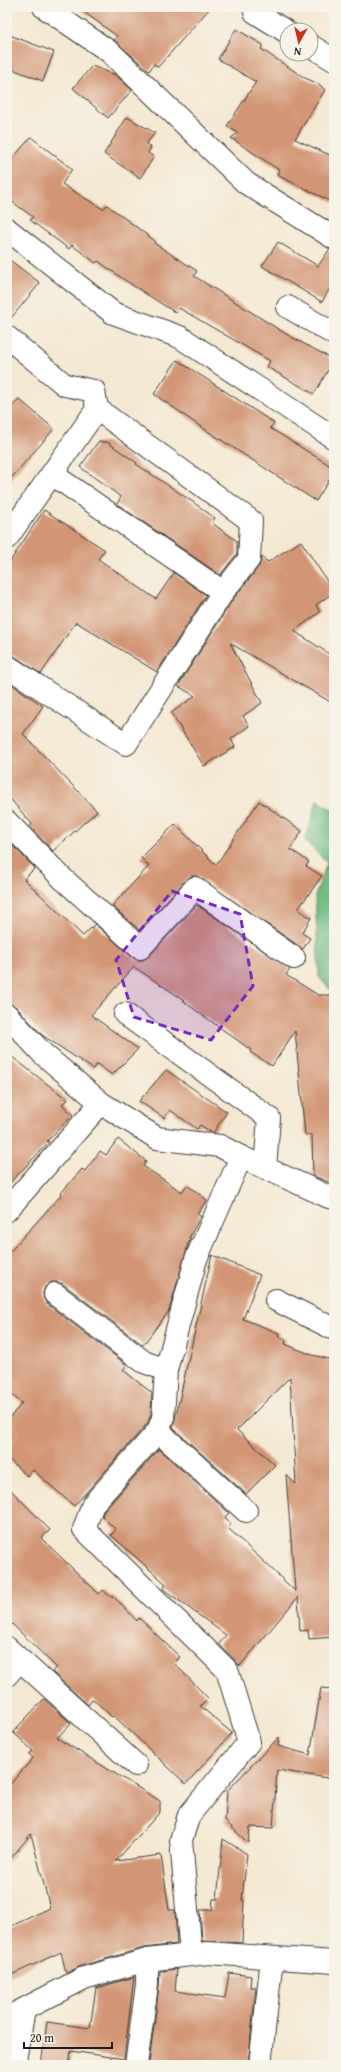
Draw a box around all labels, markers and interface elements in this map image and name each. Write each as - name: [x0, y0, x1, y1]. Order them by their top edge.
- north arrow: [279, 22, 319, 62]
- text: N: [292, 43, 302, 60]
- scale bar: [24, 2024, 112, 2050]
- text: 20 m: [30, 2029, 54, 2046]

